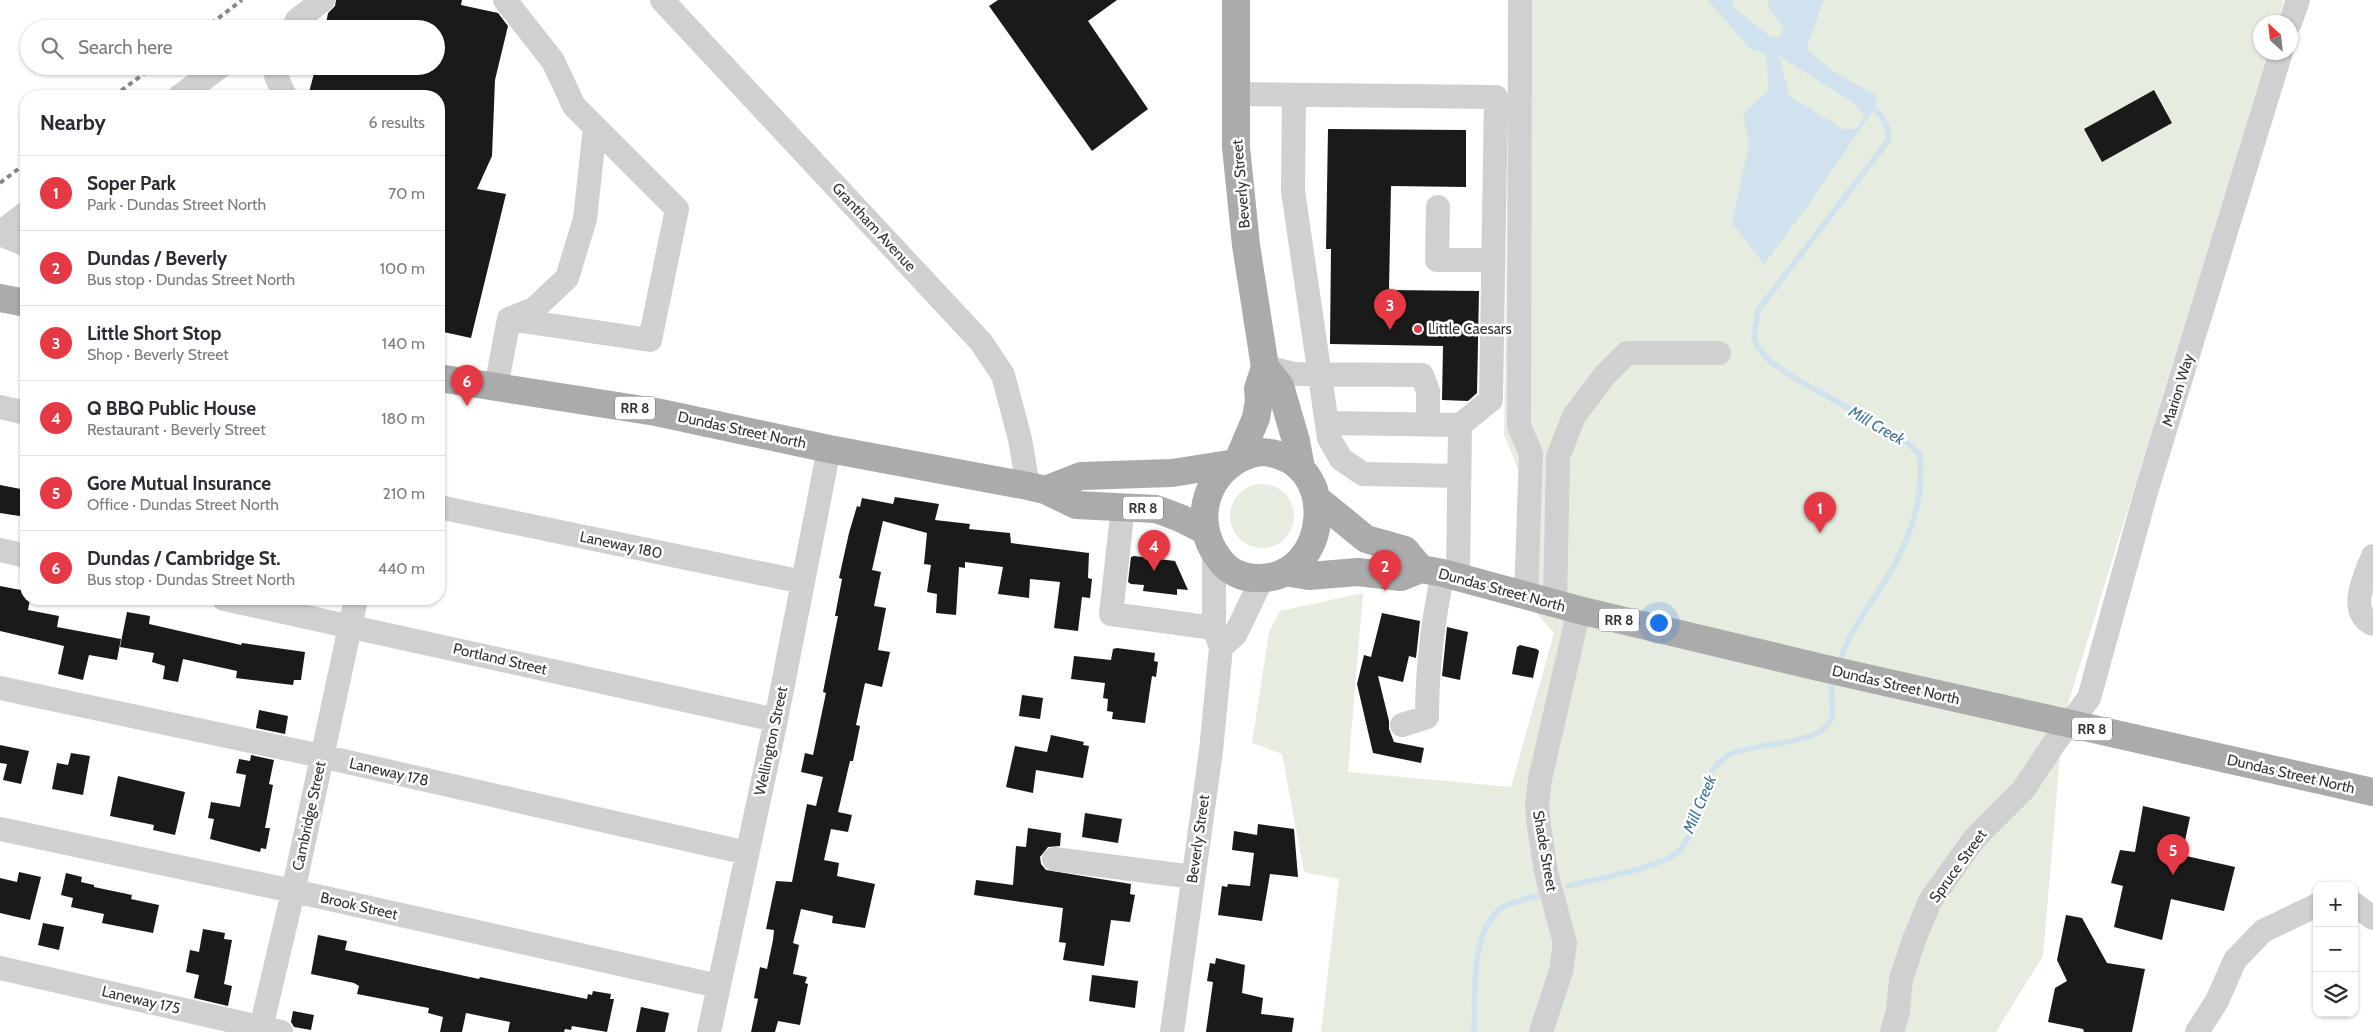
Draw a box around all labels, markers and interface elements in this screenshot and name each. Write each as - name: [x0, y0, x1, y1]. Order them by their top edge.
- north arrow: [2253, 15, 2298, 60]
- search box: [20, 20, 445, 75]
- icon: search: [38, 34, 66, 62]
- text: Search here: [78, 36, 172, 59]
- text: Nearby: [40, 110, 106, 135]
- text: 6 results: [369, 113, 425, 132]
- street label: Beverly Street: [1228, 139, 1254, 229]
- text: Soper Park: [87, 172, 176, 195]
- street label: Grantham Avenue: [828, 179, 920, 275]
- text: 1: [53, 184, 59, 203]
- text: 70 m: [388, 184, 425, 203]
- text: Park · Dundas Street North: [87, 195, 266, 214]
- text: Dundas / Beverly: [87, 247, 227, 270]
- text: 2: [52, 259, 60, 278]
- text: 100 m: [380, 259, 425, 278]
- text: Bus stop · Dundas Street North: [87, 270, 295, 289]
- pin: 3: [1374, 289, 1406, 330]
- place label: Little Caesars: [1428, 320, 1512, 338]
- text: Little Short Stop: [87, 322, 221, 345]
- marker: Little Caesars: [1412, 323, 1424, 335]
- text: 3: [52, 334, 60, 353]
- text: 140 m: [382, 334, 425, 353]
- text: Shop · Beverly Street: [87, 345, 229, 364]
- street label: Marion Way: [2158, 351, 2198, 429]
- pin: 6: [451, 365, 483, 406]
- road number: RR 8: [615, 396, 655, 419]
- text: Q BBQ Public House: [87, 397, 256, 420]
- water label: Mill Creek: [1845, 401, 1909, 450]
- street label: Dundas Street North: [676, 408, 808, 452]
- text: 4: [51, 409, 61, 428]
- text: 180 m: [381, 409, 425, 428]
- text: Restaurant · Beverly Street: [87, 420, 266, 439]
- text: Gore Mutual Insurance: [87, 472, 271, 495]
- text: 5: [52, 484, 60, 503]
- text: 210 m: [383, 484, 425, 503]
- pin: 1: [1804, 492, 1836, 533]
- text: Office · Dundas Street North: [87, 495, 279, 514]
- road number: RR 8: [1123, 496, 1163, 520]
- street label: Laneway 180: [578, 527, 664, 563]
- pin: 4: [1138, 530, 1170, 571]
- text: Dundas / Cambridge St.: [87, 547, 280, 570]
- pin: 2: [1369, 550, 1401, 591]
- text: 6: [52, 559, 61, 578]
- text: 440 m: [378, 559, 425, 578]
- street label: Dundas Street North: [1437, 564, 1567, 616]
- text: Bus stop · Dundas Street North: [87, 570, 295, 589]
- road number: RR 8: [1599, 608, 1639, 632]
- your location: [1646, 610, 1672, 636]
- street label: Portland Street: [451, 639, 549, 679]
- street label: Dundas Street North: [1830, 662, 1962, 708]
- street label: Wellington Street: [751, 685, 791, 797]
- road number: RR 8: [2072, 718, 2112, 741]
- street label: Dundas Street North: [2225, 751, 2357, 797]
- street label: Laneway 178: [348, 754, 430, 790]
- street label: Cambridge Street: [289, 760, 329, 872]
- water label: Mill Creek: [1678, 771, 1721, 837]
- street label: Beverly Street: [1183, 794, 1213, 884]
- street label: Shade Street: [1529, 809, 1561, 893]
- street label: Spruce Street: [1925, 826, 1991, 906]
- pin: 5: [2157, 834, 2189, 875]
- map controls: [2313, 882, 2358, 1017]
- button: +: [2313, 882, 2358, 927]
- street label: Brook Street: [319, 888, 399, 924]
- button: −: [2313, 927, 2358, 972]
- button: layers: [2313, 972, 2358, 1017]
- street label: Laneway 175: [100, 982, 182, 1018]

